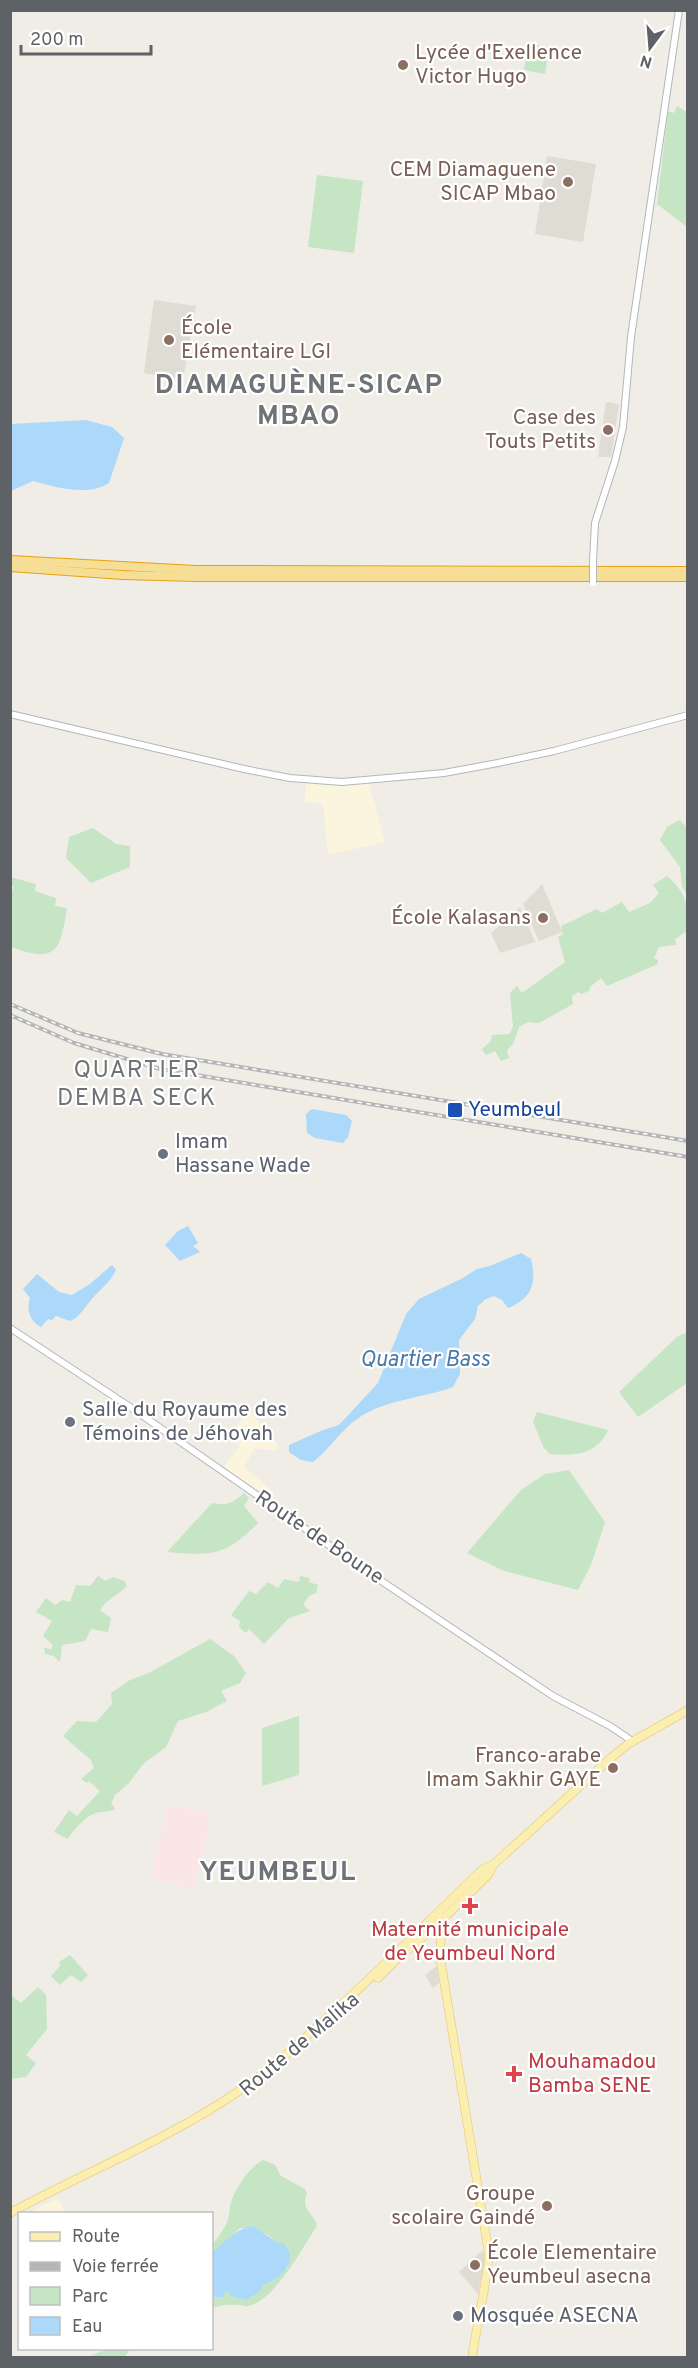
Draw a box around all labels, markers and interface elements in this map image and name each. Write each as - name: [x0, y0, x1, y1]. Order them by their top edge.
- scale bar: [21, 18, 152, 56]
- north arrow: [620, 18, 680, 78]
- text: 200 m: [30, 29, 83, 52]
- place label: Lycée d'Exellence Victor Hugo: [415, 40, 582, 91]
- text: N: [638, 49, 655, 72]
- marker: Lycée d'Exellence Victor Hugo: [396, 58, 410, 72]
- place label: CEM Diamaguene SICAP Mbao: [390, 157, 556, 208]
- marker: CEM Diamaguene SICAP Mbao: [561, 175, 575, 189]
- place label: École Elémentaire LGI: [181, 314, 331, 366]
- marker: École Elémentaire LGI: [162, 333, 176, 347]
- district label: DIAMAGUÈNE-SICAP MBAO: [155, 368, 443, 434]
- place label: Case des Touts Petits: [485, 405, 596, 456]
- marker: Case des Touts Petits: [601, 423, 615, 437]
- place label: École Kalasans: [391, 904, 531, 932]
- marker: École Kalasans: [536, 911, 550, 925]
- district label: QUARTIER DEMBA SECK: [57, 1056, 217, 1114]
- place label: Yeumbeul: [468, 1097, 561, 1124]
- marker: Yeumbeul: [446, 1101, 464, 1119]
- place label: Imam Hassane Wade: [175, 1129, 310, 1180]
- marker: Imam Hassane Wade: [156, 1147, 170, 1161]
- water label: Quartier Bass: [360, 1347, 491, 1374]
- place label: Salle du Royaume des Témoins de Jéhovah: [82, 1397, 287, 1448]
- marker: Salle du Royaume des Témoins de Jéhovah: [63, 1415, 77, 1429]
- street label: Route de Boune: [249, 1485, 389, 1591]
- place label: Franco-arabe Imam Sakhir GAYE: [426, 1743, 601, 1794]
- marker: Franco-arabe Imam Sakhir GAYE: [606, 1761, 620, 1775]
- district label: YEUMBEUL: [199, 1856, 357, 1890]
- marker: Maternité municipale de Yeumbeul Nord: [461, 1897, 479, 1915]
- place label: Maternité municipale de Yeumbeul Nord: [371, 1917, 569, 1968]
- street label: Route de Malika: [234, 1987, 366, 2103]
- place label: Mouhamadou Bamba SENE: [528, 2049, 656, 2100]
- marker: Mouhamadou Bamba SENE: [505, 2065, 523, 2083]
- place label: Groupe scolaire Gaindé: [391, 2181, 535, 2232]
- marker: Groupe scolaire Gaindé: [540, 2199, 554, 2213]
- legend: [18, 2212, 213, 2350]
- text: Route: [72, 2226, 120, 2249]
- place label: École Elementaire Yeumbeul asecna: [487, 2239, 657, 2291]
- text: Voie ferrée: [72, 2256, 159, 2279]
- marker: École Elementaire Yeumbeul asecna: [468, 2258, 482, 2272]
- text: Parc: [72, 2286, 108, 2309]
- place label: Mosquée ASECNA: [470, 2303, 639, 2330]
- marker: Mosquée ASECNA: [451, 2309, 465, 2323]
- text: Eau: [72, 2316, 102, 2339]

